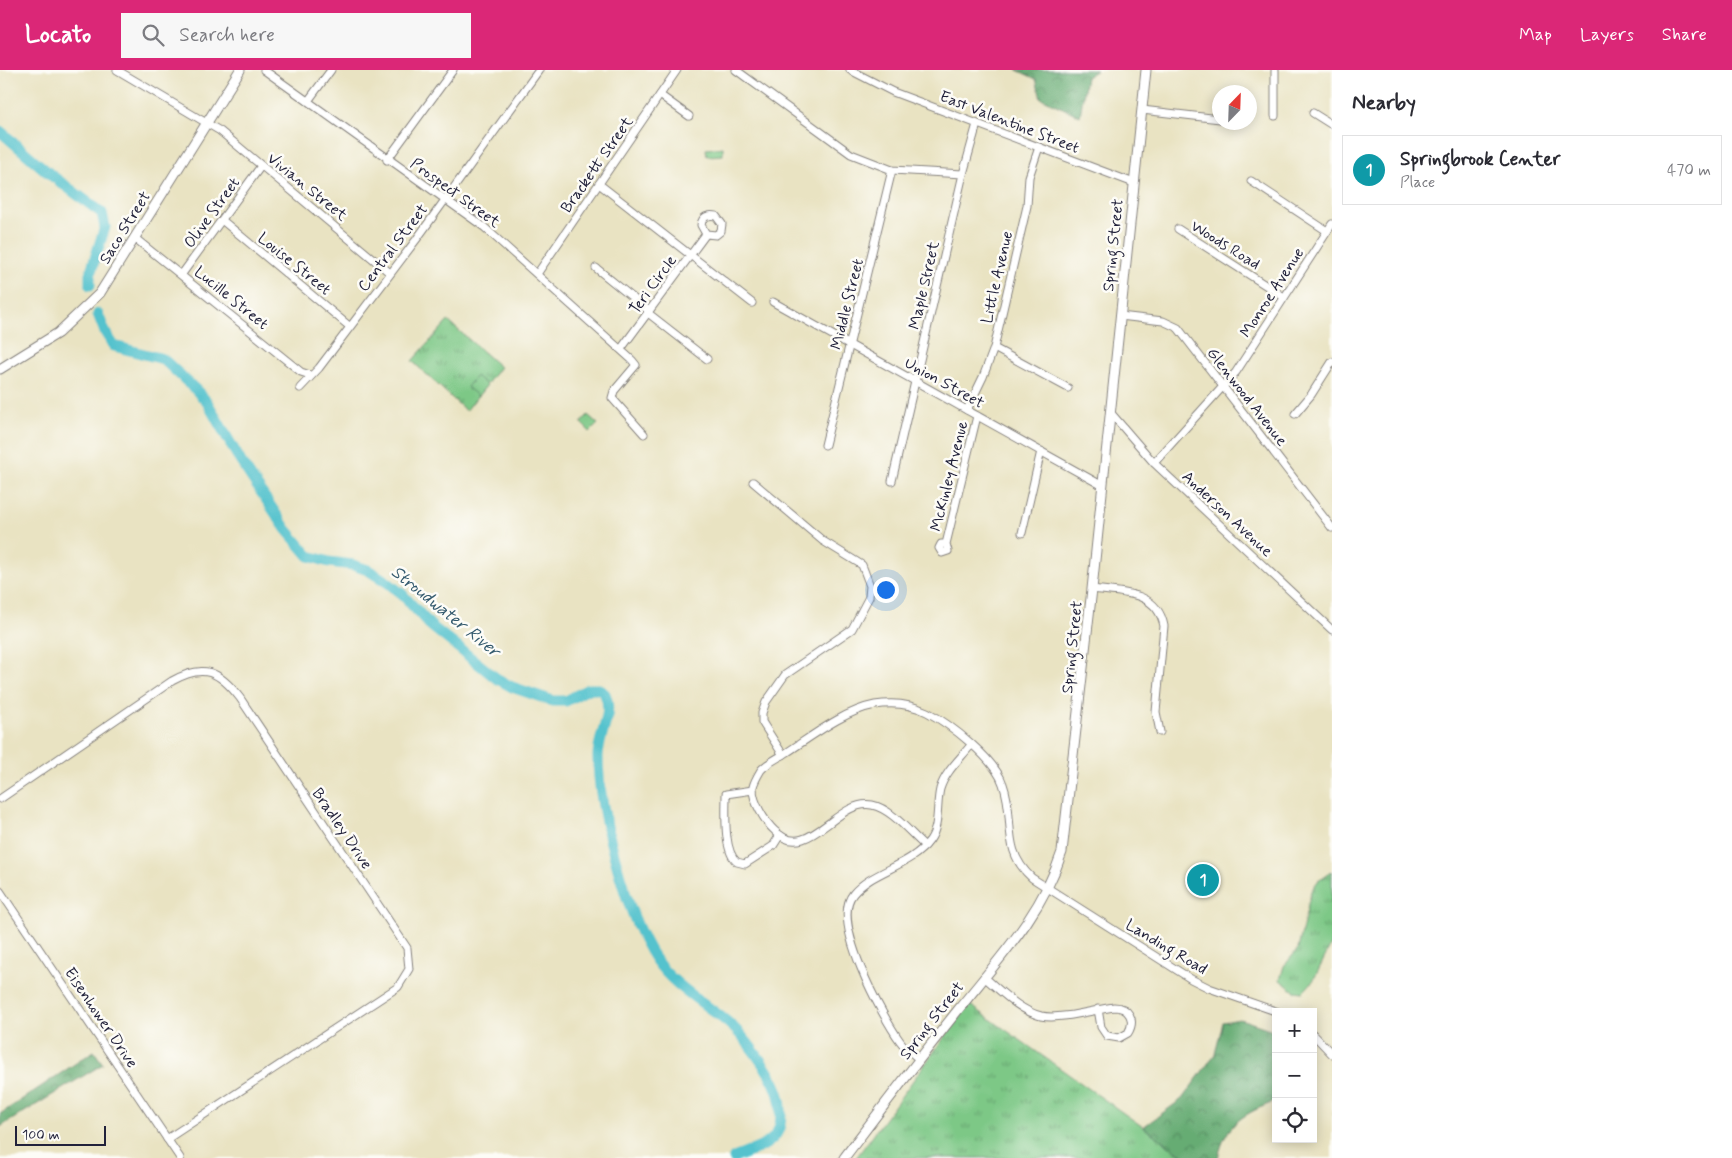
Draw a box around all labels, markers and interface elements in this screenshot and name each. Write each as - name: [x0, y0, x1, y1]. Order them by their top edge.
- search box: [121, 13, 471, 58]
- text: Locato: [25, 20, 91, 51]
- icon: search: [139, 21, 167, 49]
- text: Search here: [179, 23, 275, 48]
- text: Map: [1519, 23, 1552, 47]
- text: Layers: [1580, 23, 1634, 47]
- text: Share: [1662, 23, 1707, 47]
- north arrow: [1212, 85, 1257, 130]
- street label: East Valentine Street: [937, 86, 1082, 159]
- text: Nearby: [1352, 89, 1416, 117]
- street label: Brackett Street: [556, 112, 639, 217]
- text: Springbrook Center: [1400, 147, 1560, 172]
- street label: Vivian Street: [262, 148, 352, 226]
- street label: Prospect Street: [406, 153, 505, 233]
- text: 1: [1365, 160, 1373, 181]
- text: 470 m: [1667, 160, 1711, 181]
- text: Place: [1400, 172, 1435, 193]
- street label: Olive Street: [179, 173, 245, 252]
- street label: Saco Street: [95, 187, 156, 268]
- street label: Spring Street: [1098, 197, 1130, 293]
- street label: Central Street: [353, 199, 433, 296]
- street label: Woods Road: [1187, 216, 1264, 275]
- street label: Louise Street: [253, 228, 335, 300]
- street label: Little Avenue: [977, 229, 1018, 326]
- street label: Maple Street: [904, 239, 945, 332]
- street label: Monroe Avenue: [1235, 244, 1309, 342]
- street label: Teri Circle: [625, 251, 682, 319]
- street label: Middle Street: [826, 257, 869, 352]
- street label: Lucille Street: [190, 262, 273, 335]
- street label: Glenwood Avenue: [1202, 343, 1292, 451]
- street label: Union Street: [901, 353, 988, 414]
- street label: McKinley Avenue: [926, 418, 973, 534]
- street label: Anderson Avenue: [1177, 467, 1277, 562]
- water label: Stroudwater River: [386, 560, 507, 665]
- your location: [873, 577, 899, 603]
- street label: Spring Street: [1057, 599, 1089, 695]
- street label: Bradley Drive: [307, 784, 377, 874]
- pin: 1: [1187, 861, 1219, 899]
- street label: Landing Road: [1121, 915, 1211, 981]
- street label: Eisenhower Drive: [59, 963, 142, 1072]
- street label: Spring Street: [895, 977, 970, 1065]
- map controls: [1272, 1008, 1317, 1143]
- button: +: [1272, 1008, 1317, 1053]
- button: −: [1272, 1053, 1317, 1098]
- button: locate: [1272, 1098, 1317, 1143]
- scale bar: [15, 1123, 106, 1146]
- text: 100 m: [22, 1126, 60, 1144]

